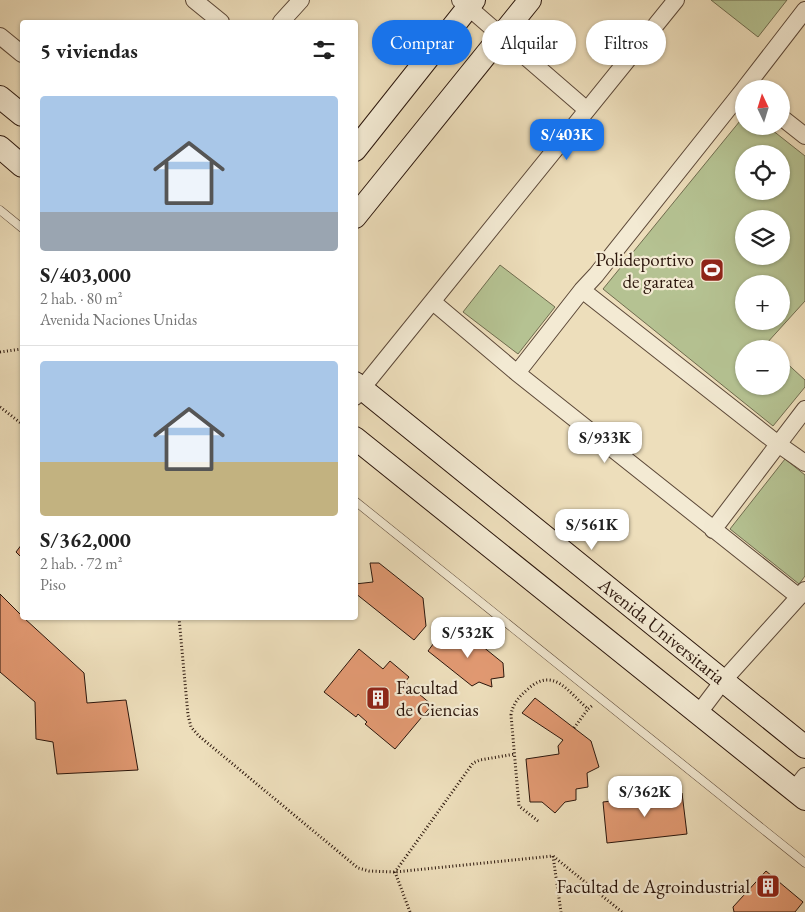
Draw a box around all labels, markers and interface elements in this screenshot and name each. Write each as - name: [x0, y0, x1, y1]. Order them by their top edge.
- chip: Comprar: [372, 20, 472, 65]
- chip: Alquilar: [482, 20, 576, 65]
- chip: Filtros: [586, 20, 666, 65]
- icon: filters: [310, 36, 338, 64]
- text: 5 viviendas: [40, 37, 138, 64]
- north arrow: [735, 80, 790, 135]
- map controls: [735, 80, 790, 395]
- pin: S/403K: [526, 119, 608, 161]
- text: S/403K: [541, 124, 593, 145]
- icon: home: [144, 128, 234, 218]
- button: locate: [735, 145, 790, 200]
- button: layers: [735, 210, 790, 265]
- place label: Polideportivo de garatea: [596, 247, 694, 294]
- sports icon: Polideportivo de garatea: [699, 257, 725, 283]
- text: S/403,000: [40, 261, 131, 288]
- button: +: [735, 275, 790, 330]
- text: 2 hab. · 80 m²: [40, 288, 122, 309]
- text: Avenida Naciones Unidas: [40, 309, 197, 330]
- button: −: [735, 340, 790, 395]
- icon: home: [144, 394, 234, 484]
- pin: S/933K: [564, 422, 646, 464]
- text: S/933K: [579, 427, 631, 448]
- pin: S/561K: [551, 508, 633, 551]
- text: S/561K: [566, 514, 618, 535]
- text: S/362,000: [40, 526, 131, 553]
- text: 2 hab. · 72 m²: [40, 553, 122, 574]
- street label: Avenida Universitaria: [593, 572, 731, 690]
- text: Piso: [40, 574, 66, 595]
- pin: S/532K: [427, 616, 509, 659]
- text: S/532K: [442, 622, 494, 643]
- place label: Facultad de Ciencias: [396, 675, 479, 722]
- building icon: Facultad de Ciencias: [365, 685, 391, 711]
- pin: S/362K: [604, 776, 686, 818]
- text: S/362K: [619, 781, 671, 802]
- building icon: Facultad de Agroindustrial: [755, 873, 781, 899]
- place label: Facultad de Agroindustrial: [556, 874, 750, 899]

